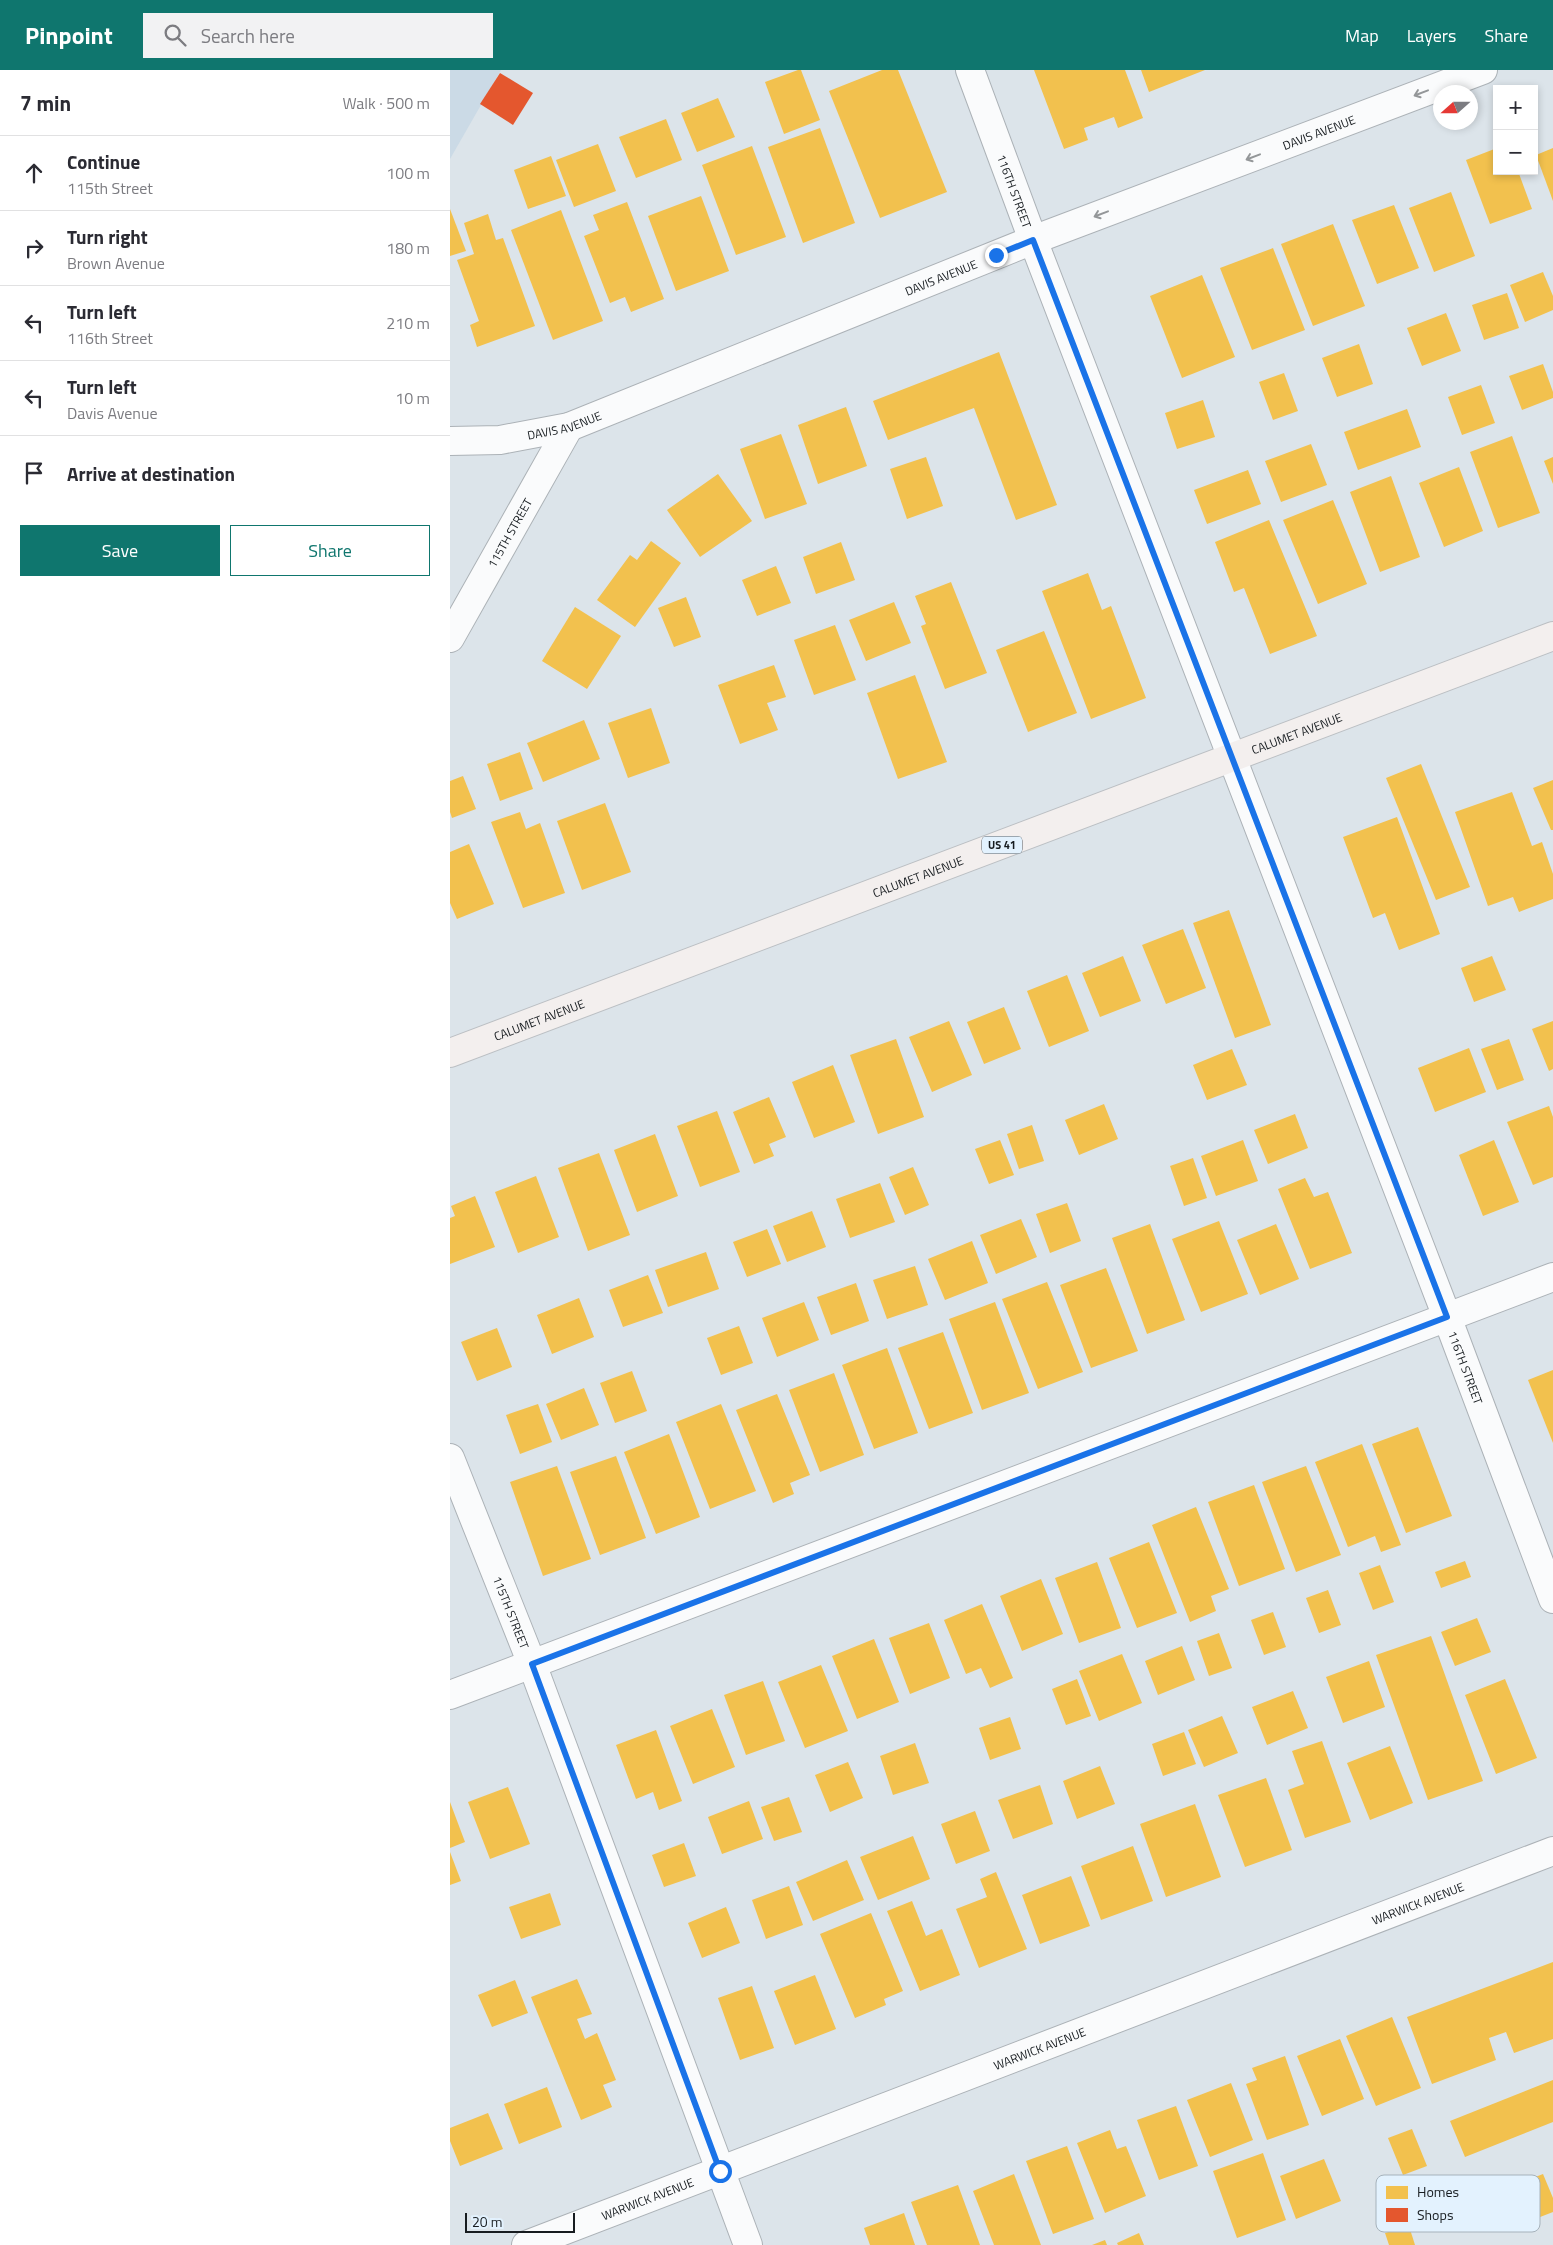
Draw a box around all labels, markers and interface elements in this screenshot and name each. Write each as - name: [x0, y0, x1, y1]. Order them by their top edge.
- search box: [143, 13, 493, 58]
- text: Pinpoint: [25, 17, 113, 53]
- icon: search: [161, 21, 189, 49]
- text: Search here: [201, 21, 295, 50]
- text: Map: [1345, 22, 1379, 49]
- text: Layers: [1407, 22, 1456, 49]
- text: Share: [1484, 22, 1528, 49]
- north arrow: [1433, 85, 1478, 130]
- map controls: [1493, 85, 1538, 175]
- button: +: [1493, 85, 1538, 130]
- text: 7 min: [20, 87, 71, 119]
- one-way arrow: [1414, 89, 1429, 98]
- text: Walk · 500 m: [342, 91, 430, 115]
- street label: DAVIS AVENUE: [1280, 110, 1358, 154]
- button: −: [1493, 130, 1538, 175]
- text: Continue: [67, 147, 140, 176]
- street label: 116TH STREET: [993, 152, 1037, 231]
- one-way arrow: [1245, 153, 1261, 162]
- icon: ahead: [20, 159, 48, 187]
- text: 100 m: [386, 161, 430, 185]
- text: 115th Street: [67, 176, 153, 200]
- one-way arrow: [1093, 210, 1109, 219]
- text: Turn right: [67, 222, 148, 251]
- icon: right: [20, 234, 48, 262]
- text: 180 m: [386, 236, 430, 260]
- route end: [985, 244, 1008, 267]
- text: Brown Avenue: [67, 251, 165, 275]
- street label: DAVIS AVENUE: [902, 254, 980, 300]
- text: Turn left: [67, 297, 137, 326]
- icon: left: [20, 309, 48, 337]
- text: 210 m: [386, 311, 430, 335]
- text: 116th Street: [67, 326, 153, 350]
- text: Turn left: [67, 372, 137, 401]
- icon: left: [20, 384, 48, 412]
- text: 10 m: [395, 386, 430, 410]
- text: Davis Avenue: [67, 401, 157, 425]
- street label: DAVIS AVENUE: [526, 405, 604, 444]
- icon: arrive: [20, 459, 48, 487]
- text: Arrive at destination: [67, 459, 235, 488]
- street label: 115TH STREET: [482, 494, 537, 571]
- button: Save: [20, 525, 220, 576]
- button: Share: [230, 525, 430, 576]
- street label: CALUMET AVENUE: [1248, 707, 1345, 759]
- road number: US 41: [982, 836, 1022, 854]
- street label: CALUMET AVENUE: [870, 850, 966, 902]
- street label: CALUMET AVENUE: [491, 993, 587, 1045]
- street label: 116TH STREET: [1443, 1328, 1489, 1407]
- street label: 115TH STREET: [488, 1573, 535, 1652]
- street label: WARWICK AVENUE: [1369, 1876, 1467, 1929]
- street label: WARWICK AVENUE: [991, 2022, 1089, 2074]
- route start: [709, 2160, 732, 2183]
- street label: WARWICK AVENUE: [598, 2172, 697, 2225]
- legend: [1376, 2175, 1540, 2232]
- text: Homes: [1417, 2181, 1459, 2202]
- text: Shops: [1417, 2204, 1453, 2225]
- scale bar: [465, 2210, 575, 2233]
- text: 20 m: [472, 2211, 502, 2232]

